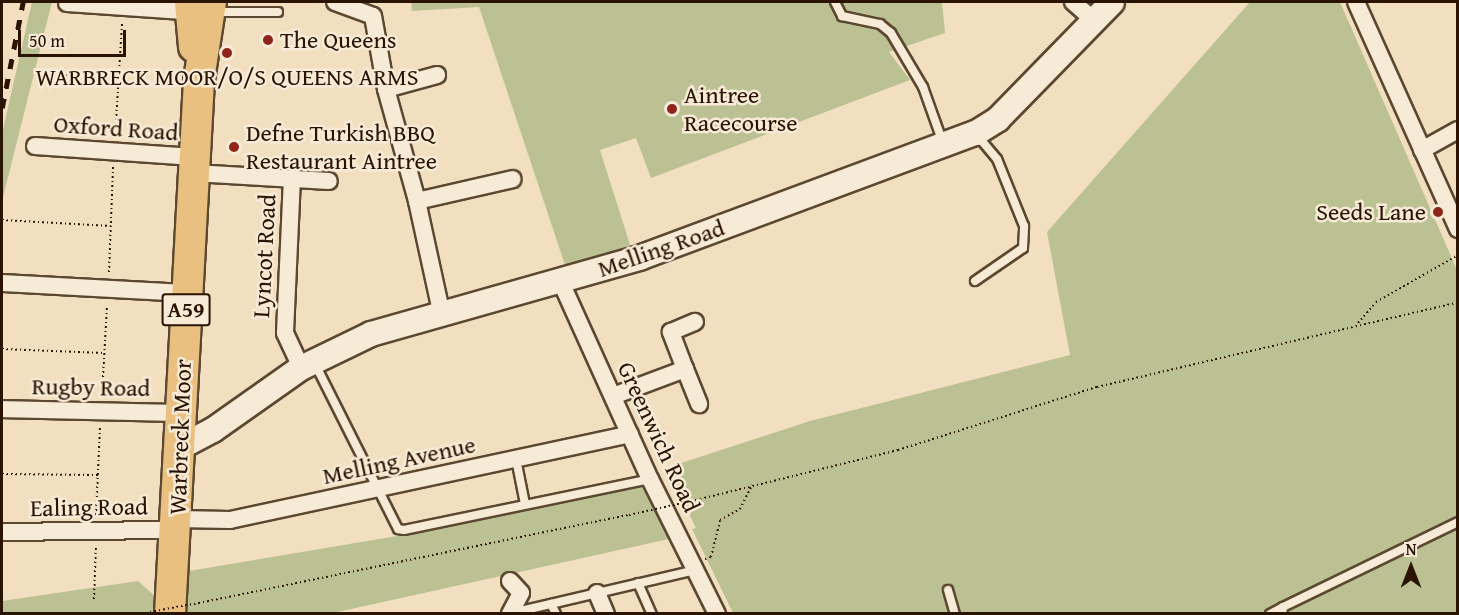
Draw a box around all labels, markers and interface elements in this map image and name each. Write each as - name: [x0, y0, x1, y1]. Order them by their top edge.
- scale bar: [21, 18, 129, 56]
- place label: The Queens: [280, 26, 397, 54]
- text: 50 m: [29, 27, 65, 54]
- marker: The Queens: [261, 33, 275, 47]
- marker: WARBRECK MOOR/O/S QUEENS ARMS: [220, 46, 234, 60]
- place label: WARBRECK MOOR/O/S QUEENS ARMS: [36, 63, 418, 91]
- place label: Aintree Racecourse: [684, 81, 798, 137]
- marker: Aintree Racecourse: [665, 102, 679, 116]
- street label: Oxford Road: [53, 109, 179, 147]
- place label: Defne Turkish BBQ Restaurant Aintree: [246, 119, 437, 175]
- marker: Defne Turkish BBQ Restaurant Aintree: [227, 140, 241, 154]
- street label: Lyncot Road: [246, 193, 282, 319]
- place label: Seeds Lane: [1316, 198, 1426, 226]
- marker: Seeds Lane: [1431, 205, 1445, 219]
- street label: Melling Road: [594, 213, 728, 283]
- road number: A59: [160, 291, 212, 329]
- street label: Greenwich Road: [612, 357, 706, 517]
- street label: Warbreck Moor: [163, 359, 197, 515]
- street label: Rugby Road: [31, 372, 151, 402]
- street label: Melling Avenue: [320, 430, 478, 490]
- street label: Ealing Road: [30, 492, 148, 522]
- north arrow: [1381, 537, 1441, 597]
- text: N: [1406, 537, 1416, 561]

